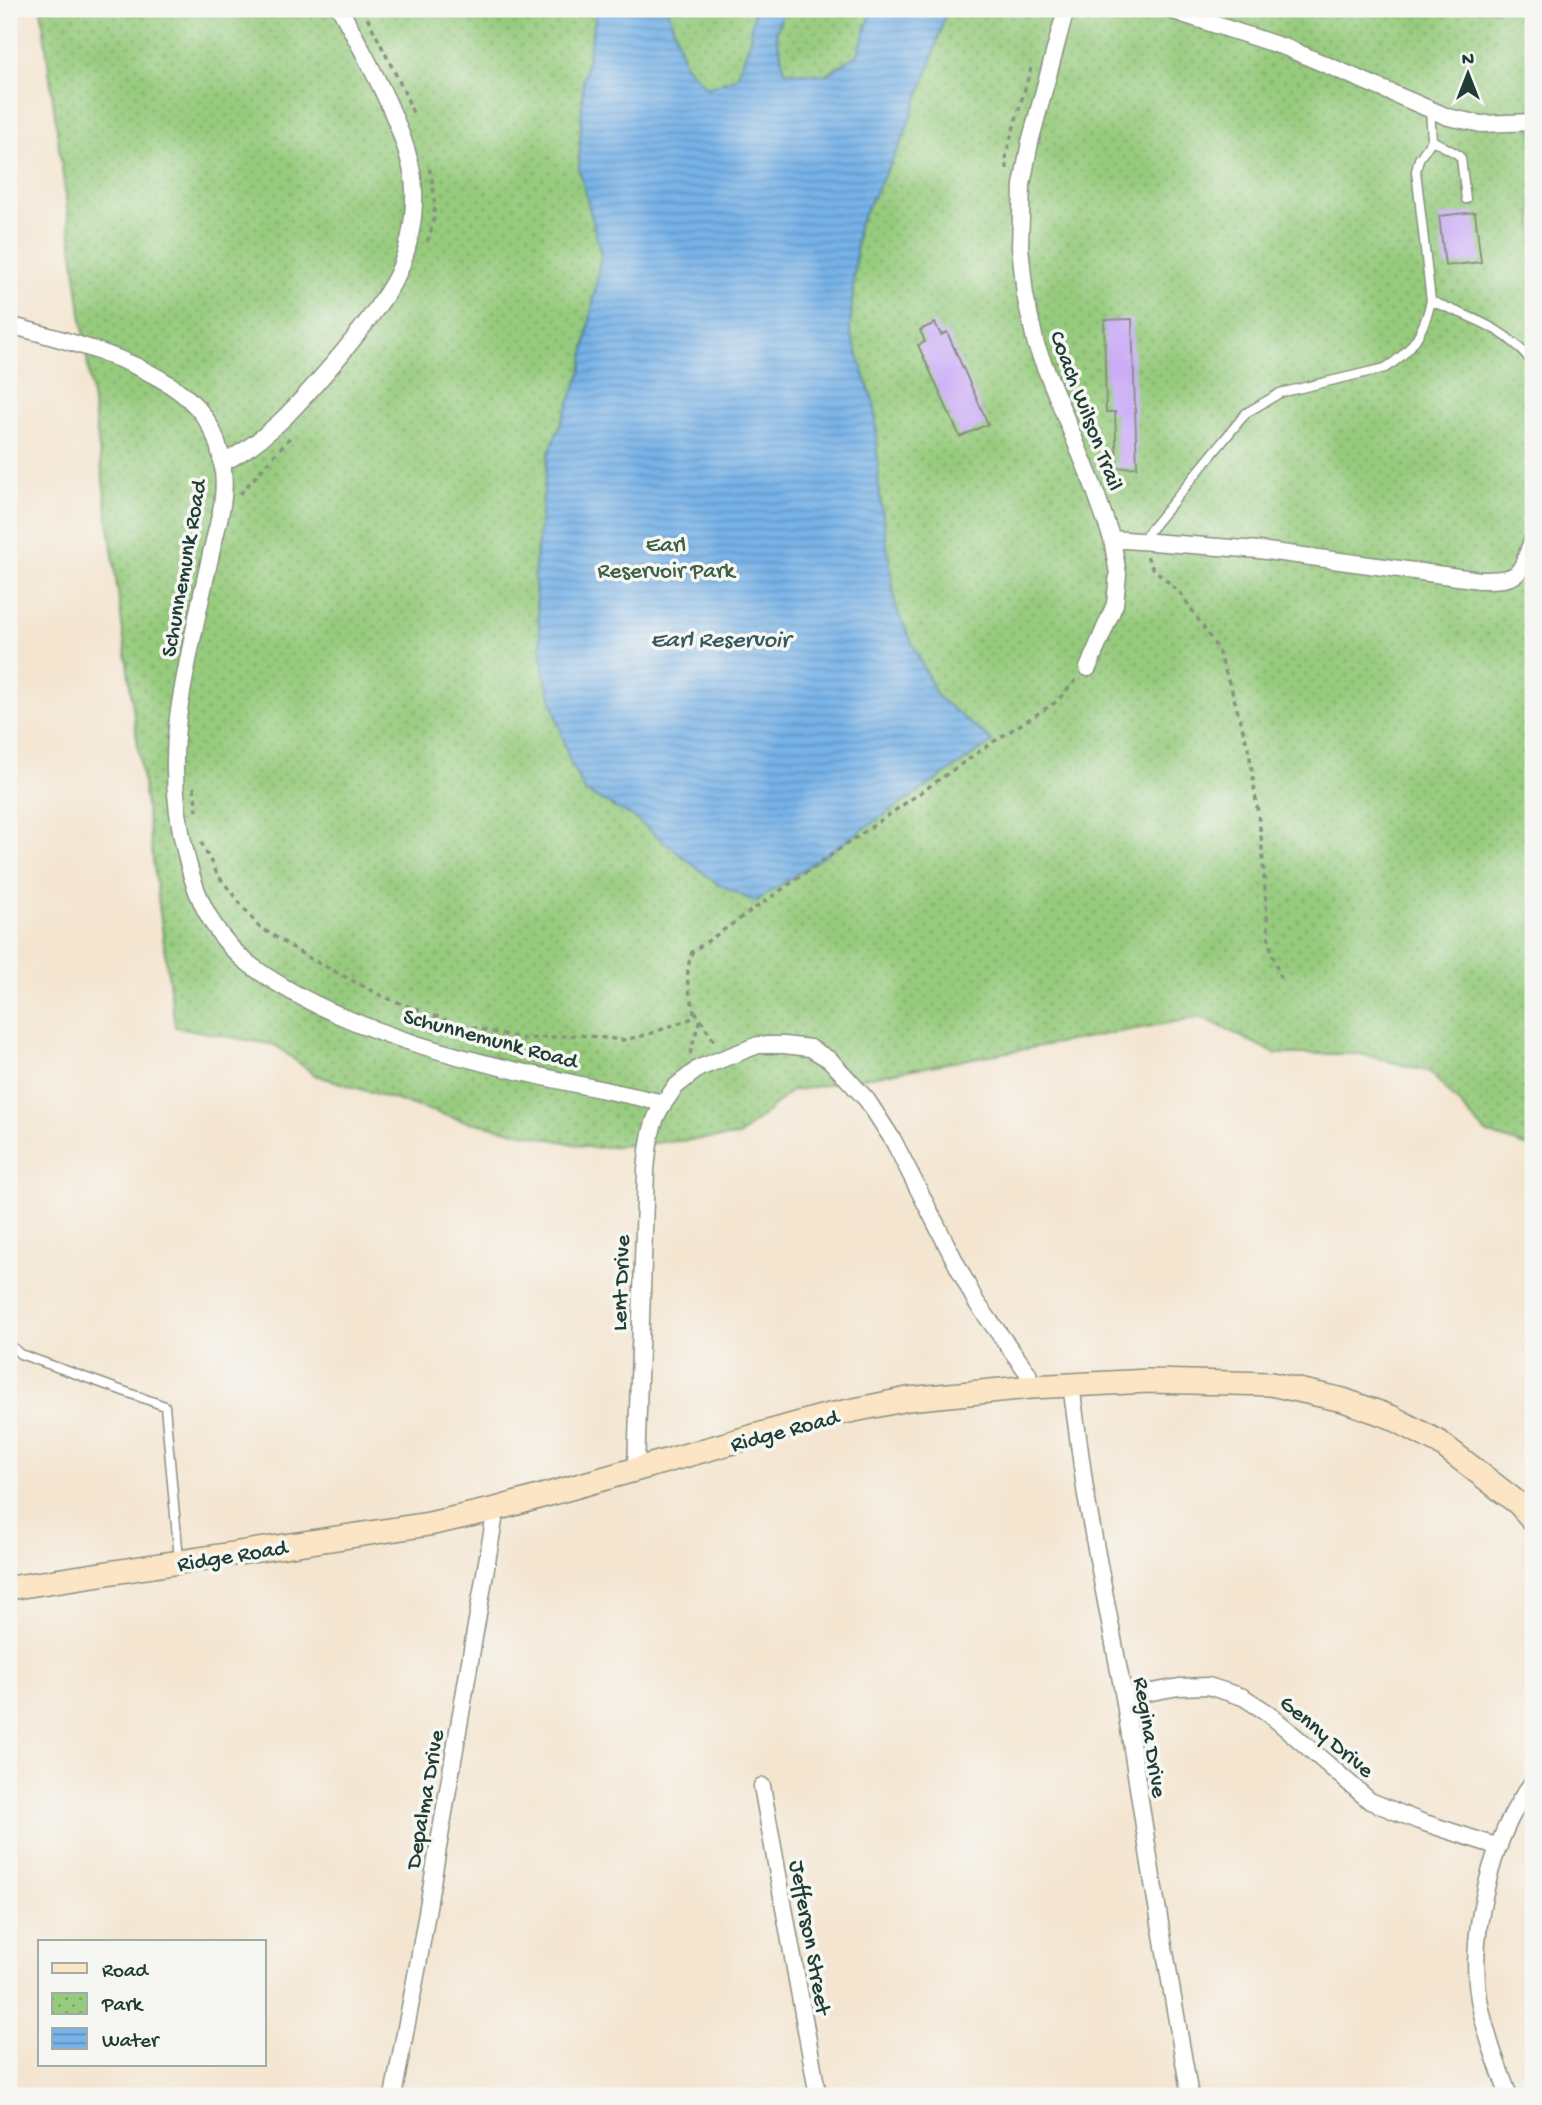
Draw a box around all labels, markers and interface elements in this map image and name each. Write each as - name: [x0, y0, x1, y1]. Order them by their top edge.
- north arrow: [1434, 38, 1504, 108]
- text: N: [1462, 49, 1474, 72]
- street label: Coach Wilson Trail: [1042, 328, 1128, 495]
- street label: Schunnemunk Road: [157, 476, 215, 659]
- park label: Earl Reservoir Park: [598, 533, 737, 586]
- water label: Earl Reservoir: [650, 627, 794, 656]
- street label: Schunnemunk Road: [400, 1004, 582, 1077]
- street label: Lent Drive: [607, 1233, 638, 1332]
- street label: Ridge Road: [728, 1405, 844, 1460]
- street label: Ridge Road: [176, 1535, 291, 1579]
- street label: Regina Drive: [1126, 1676, 1172, 1801]
- street label: Genny Drive: [1273, 1690, 1379, 1786]
- street label: Depalma Drive: [401, 1727, 452, 1873]
- street label: Jefferson Street: [782, 1858, 836, 2018]
- legend: [38, 1940, 266, 2066]
- text: Road: [102, 1960, 150, 1985]
- text: Park: [101, 1994, 145, 2019]
- text: Water: [102, 2030, 160, 2055]

